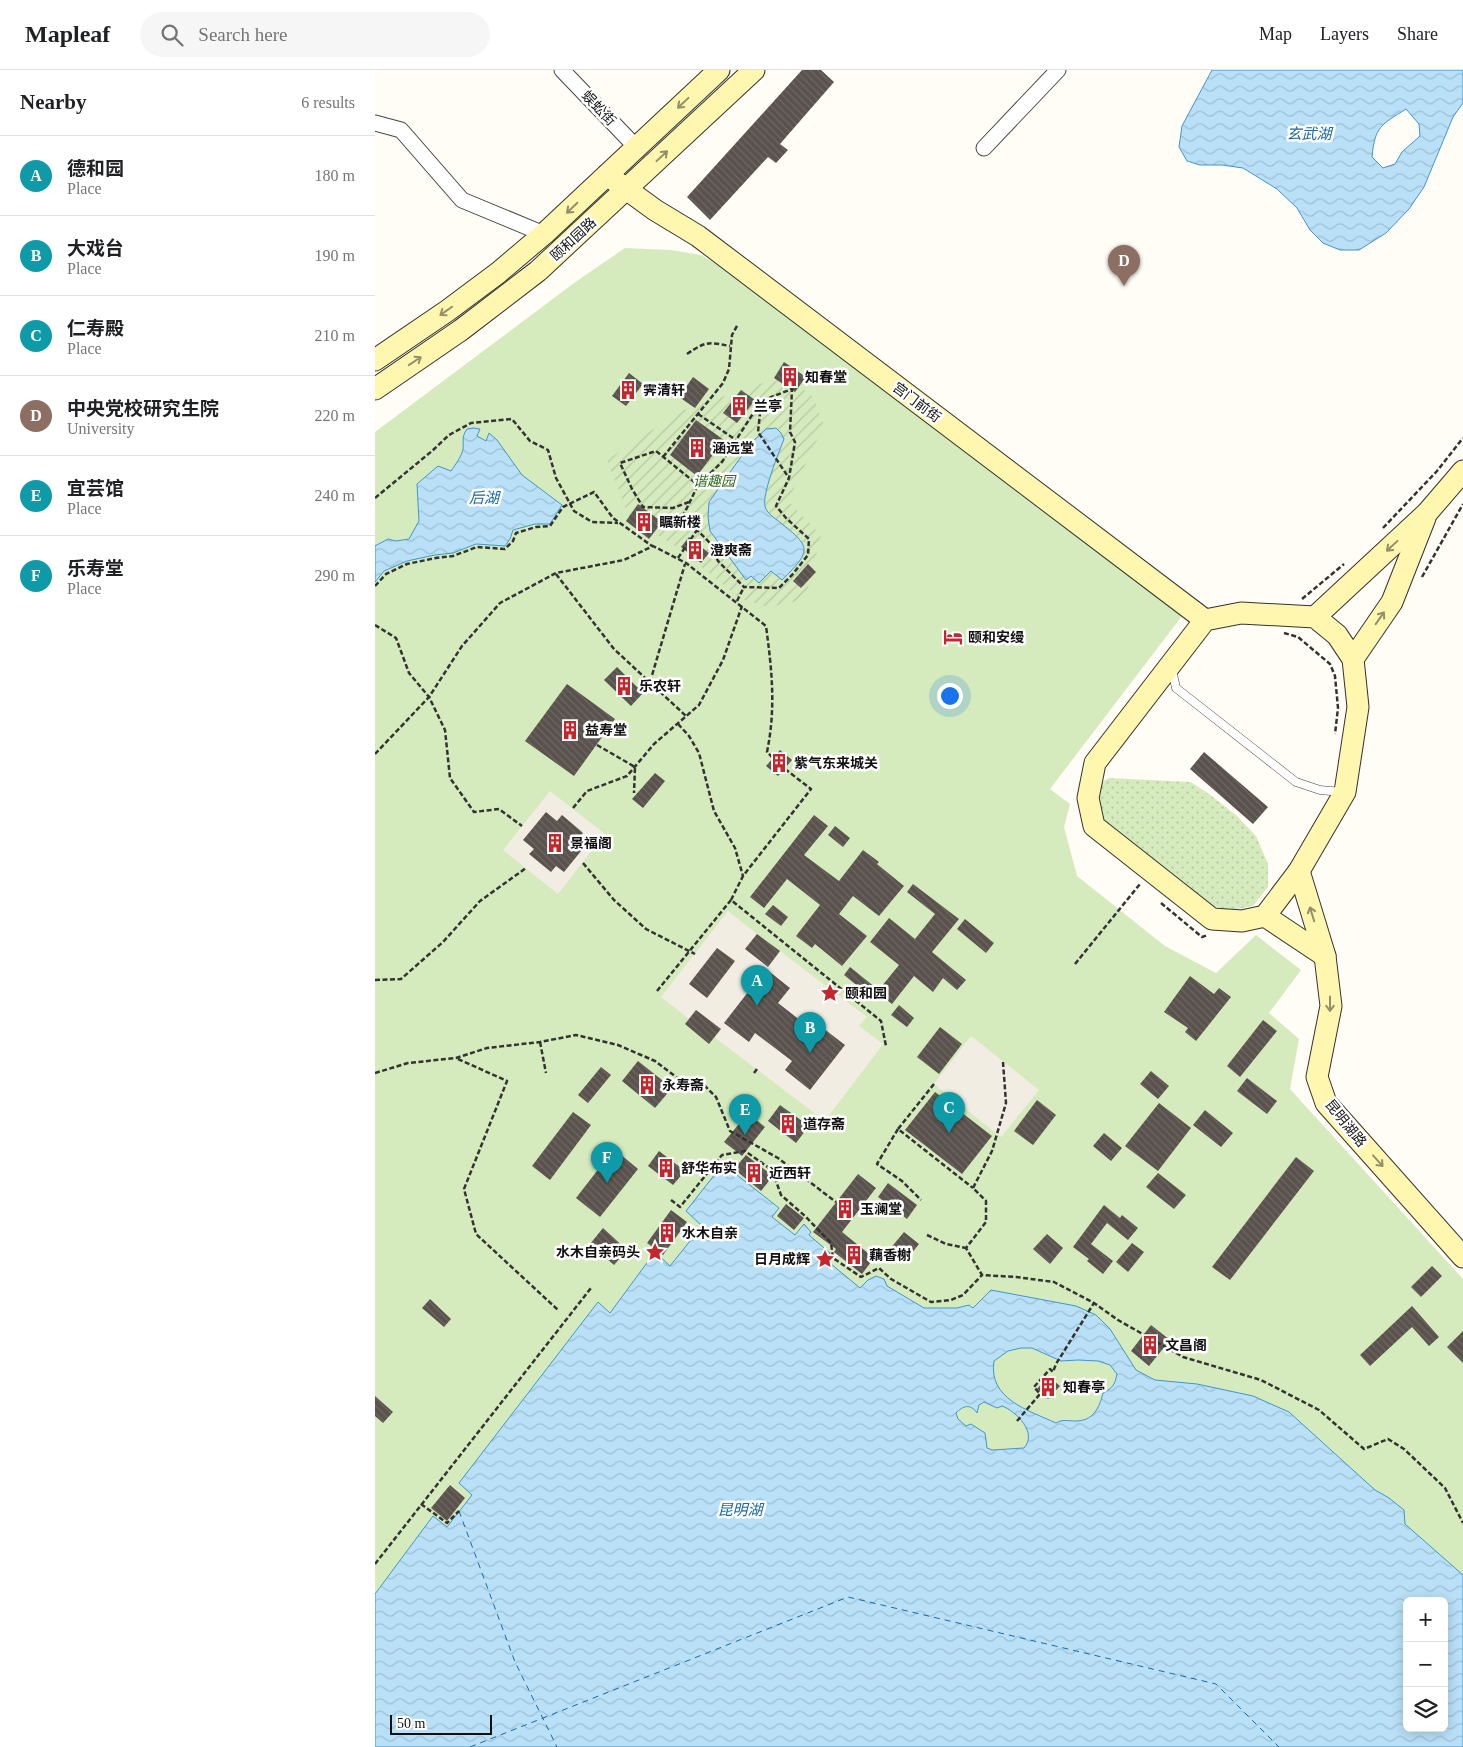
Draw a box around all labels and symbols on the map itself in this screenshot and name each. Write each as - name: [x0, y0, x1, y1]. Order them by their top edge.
- street label: 蜈蚣街: [579, 88, 619, 129]
- one-way arrow: [677, 97, 690, 109]
- water label: 玄武湖: [1286, 126, 1333, 142]
- one-way arrow: [655, 150, 668, 162]
- one-way arrow: [565, 202, 578, 214]
- street label: 颐和园路: [548, 215, 599, 264]
- pin: D: [1108, 245, 1140, 286]
- one-way arrow: [439, 306, 453, 316]
- one-way arrow: [408, 356, 422, 366]
- building icon: 知春堂: [779, 366, 801, 388]
- place label: 知春堂: [805, 370, 847, 385]
- building icon: 霁清轩: [617, 379, 639, 401]
- street label: 宫门前街: [890, 379, 944, 425]
- place label: 霁清轩: [643, 383, 685, 398]
- building icon: 兰亭: [728, 395, 750, 417]
- place label: 兰亭: [754, 398, 782, 414]
- building icon: 涵远堂: [686, 437, 708, 459]
- place label: 涵远堂: [712, 441, 754, 456]
- park label: 谐趣园: [693, 474, 737, 489]
- water label: 后湖: [469, 490, 501, 506]
- building icon: 瞩新楼: [633, 511, 655, 533]
- place label: 瞩新楼: [659, 515, 701, 530]
- building icon: 澄爽斋: [684, 539, 706, 561]
- one-way arrow: [1385, 540, 1398, 552]
- place label: 澄爽斋: [710, 542, 752, 558]
- one-way arrow: [1376, 612, 1386, 626]
- hotel icon: 颐和安缦: [942, 626, 964, 648]
- place label: 颐和安缦: [968, 629, 1024, 645]
- building icon: 乐农轩: [613, 675, 635, 697]
- place label: 乐农轩: [639, 679, 681, 694]
- your location: [937, 683, 963, 709]
- building icon: 益寿堂: [559, 719, 581, 741]
- place label: 益寿堂: [585, 722, 627, 738]
- building icon: 紫气东来城关: [768, 752, 790, 774]
- place label: 紫气东来城关: [794, 755, 878, 771]
- building icon: 景福阁: [544, 832, 566, 854]
- place label: 景福阁: [570, 836, 612, 851]
- one-way arrow: [1307, 906, 1316, 922]
- pin: A: [741, 965, 773, 1006]
- place icon: 颐和园: [819, 982, 841, 1004]
- place label: 颐和园: [845, 986, 887, 1001]
- one-way arrow: [1325, 996, 1335, 1012]
- pin: B: [794, 1012, 826, 1053]
- building icon: 永寿斋: [636, 1074, 658, 1096]
- place label: 永寿斋: [662, 1077, 704, 1093]
- pin: C: [933, 1092, 965, 1133]
- pin: E: [729, 1094, 761, 1135]
- street label: 昆明湖路: [1322, 1097, 1369, 1150]
- building icon: 道存斋: [777, 1113, 799, 1135]
- place label: 道存斋: [803, 1116, 845, 1132]
- pin: F: [591, 1142, 623, 1183]
- one-way arrow: [1372, 1155, 1384, 1168]
- building icon: 舒华布实: [655, 1157, 677, 1179]
- place label: 舒华布实: [681, 1160, 737, 1176]
- building icon: 近西轩: [743, 1162, 765, 1184]
- place label: 近西轩: [769, 1166, 811, 1181]
- building icon: 玉澜堂: [834, 1198, 856, 1220]
- place label: 玉澜堂: [860, 1202, 902, 1217]
- building icon: 水木自亲: [656, 1222, 678, 1244]
- place label: 水木自亲: [682, 1226, 738, 1241]
- place icon: 水木自亲码头: [644, 1241, 666, 1263]
- building icon: 藕香榭: [843, 1244, 865, 1266]
- place label: 水木自亲码头: [556, 1245, 640, 1260]
- place label: 藕香榭: [869, 1247, 911, 1263]
- place icon: 日月成辉: [814, 1248, 836, 1270]
- place label: 日月成辉: [754, 1251, 810, 1267]
- building icon: 文昌阁: [1139, 1334, 1161, 1356]
- place label: 文昌阁: [1165, 1337, 1207, 1353]
- building icon: 知春亭: [1037, 1376, 1059, 1398]
- place label: 知春亭: [1063, 1379, 1105, 1395]
- water label: 昆明湖: [717, 1502, 764, 1518]
- scale bar: [390, 1712, 493, 1735]

